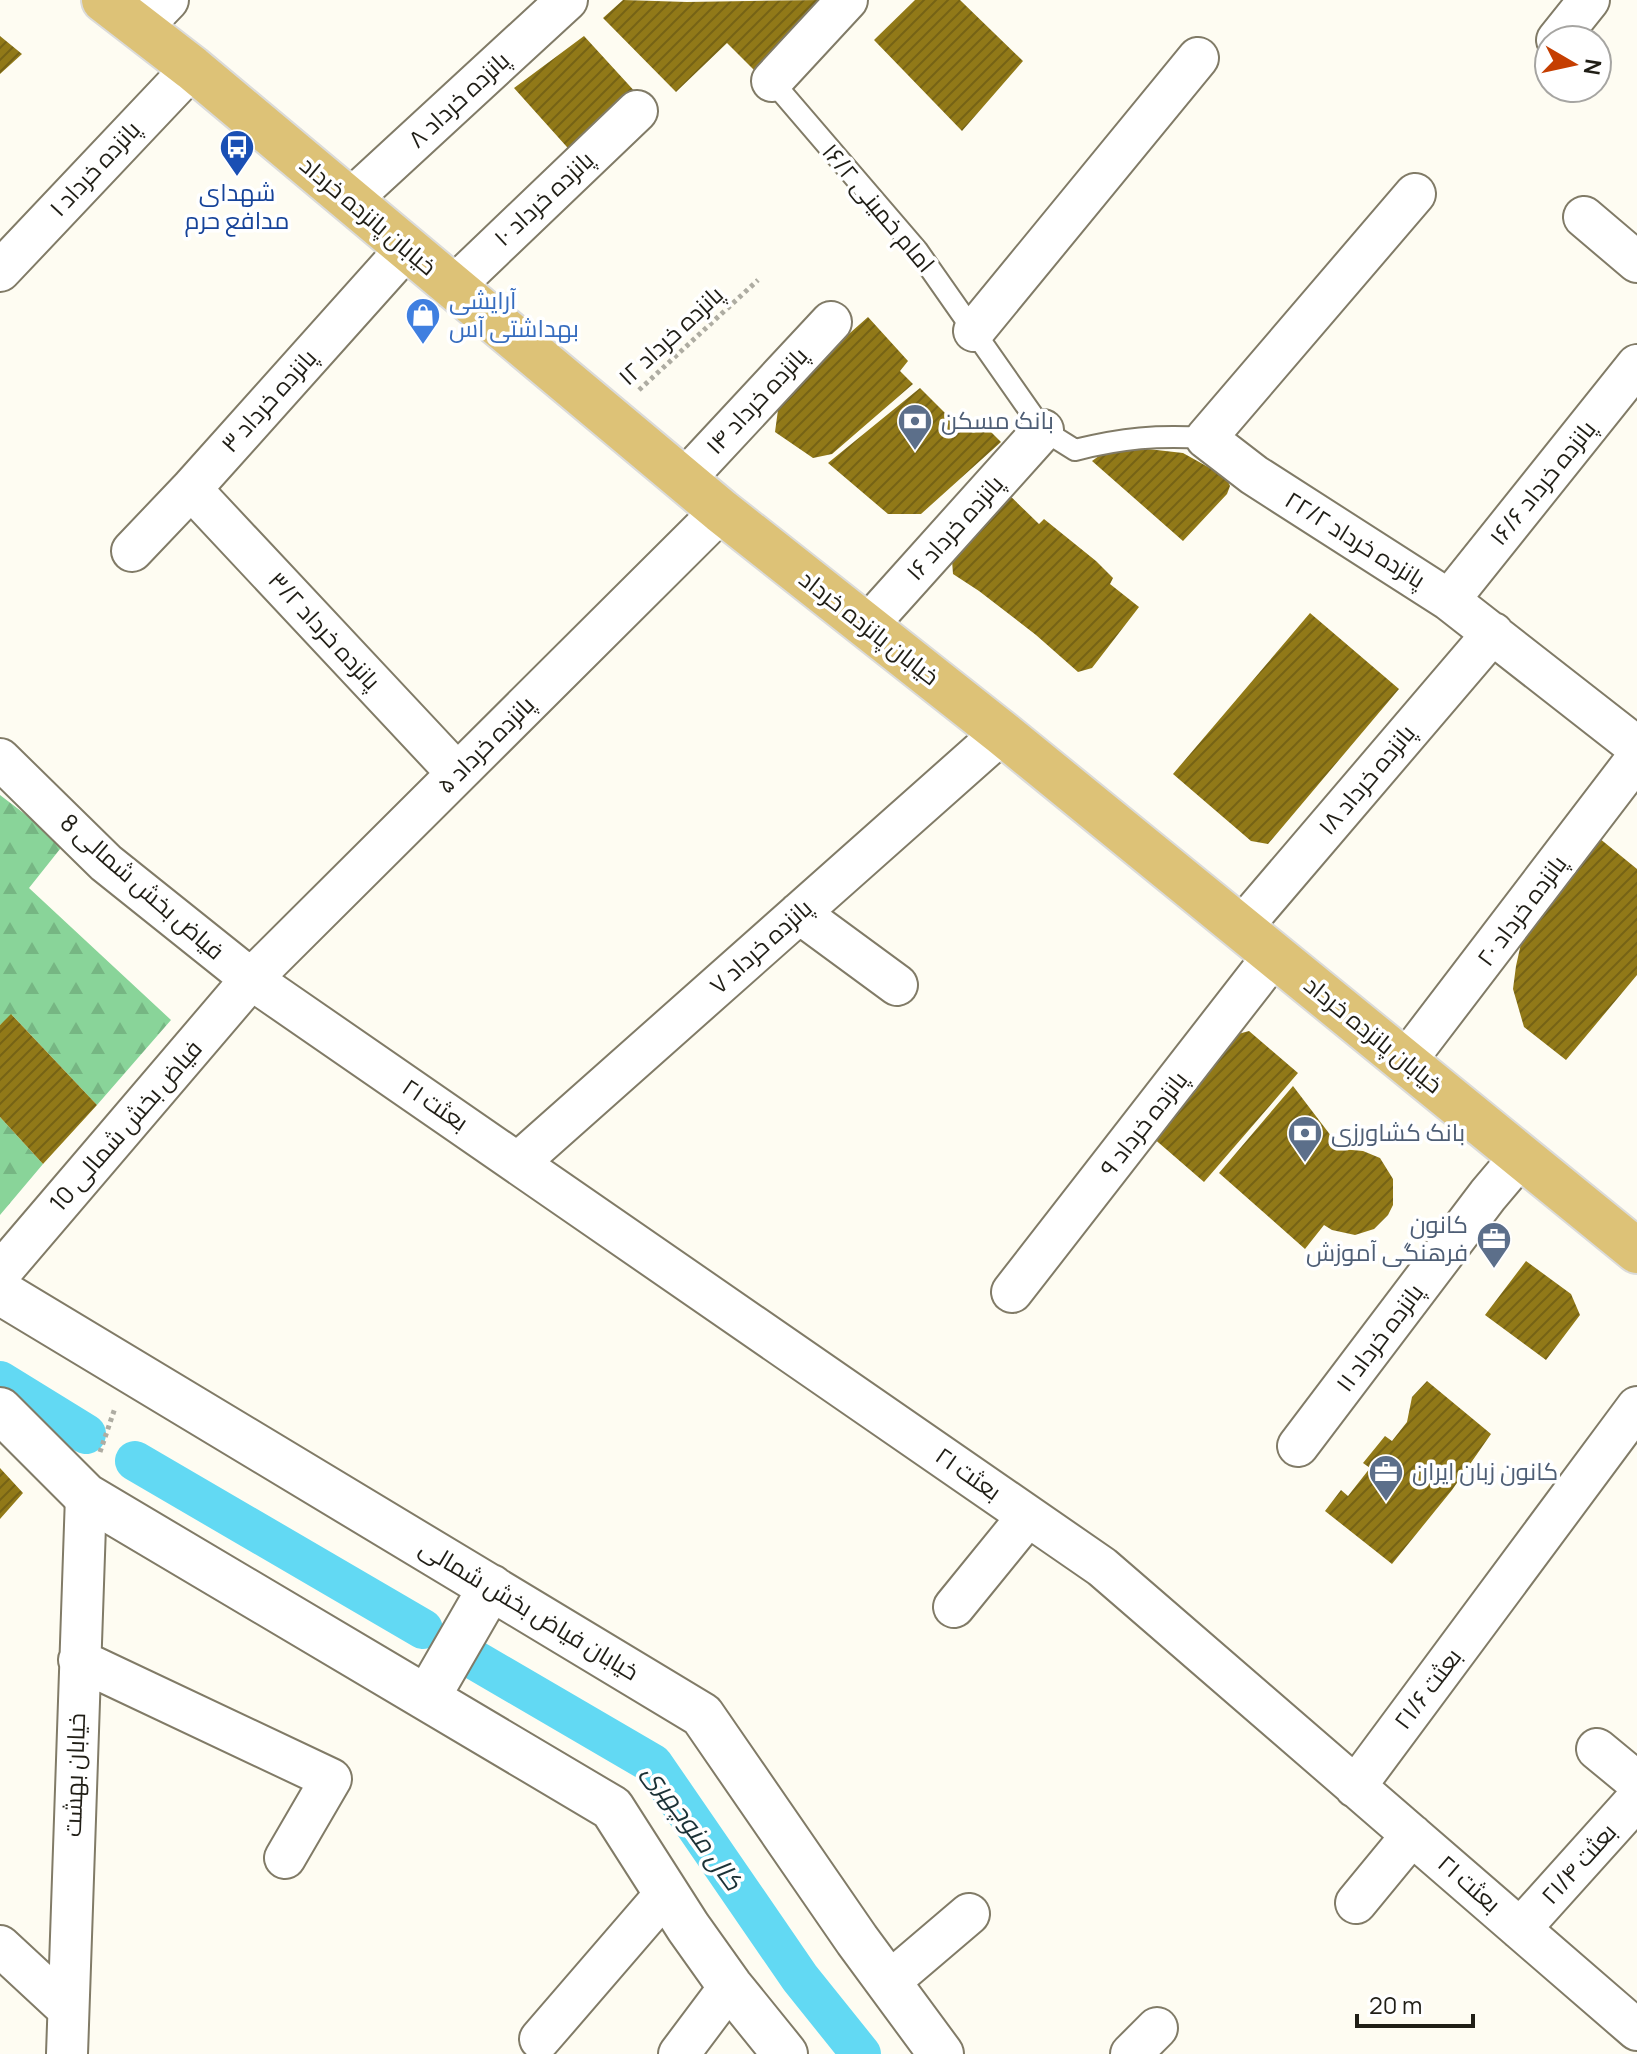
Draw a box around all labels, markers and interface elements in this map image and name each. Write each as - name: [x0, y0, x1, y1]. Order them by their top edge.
- north arrow: [1533, 24, 1613, 104]
- street label: پانزده خرداد ۸: [400, 43, 517, 155]
- text: N: [1577, 57, 1609, 77]
- street label: پانزده خرداد ۱: [41, 112, 148, 224]
- bus stop icon: شهدای مدافع حرم: [218, 128, 256, 178]
- street label: امام خمینی ۱۶/۲: [815, 135, 943, 279]
- street label: پانزده خرداد ۱۰: [486, 143, 601, 254]
- street label: خیابان پانزده خرداد: [293, 148, 444, 283]
- place label: شهدای مدافع حرم: [185, 175, 289, 237]
- street label: پانزده خرداد ۱۲: [610, 277, 731, 393]
- place label: آرایشی بهداشتی آس: [449, 283, 579, 344]
- shop icon: آرایشی بهداشتی آس: [404, 296, 442, 346]
- street label: پانزده خرداد ۱۴: [698, 339, 815, 462]
- street label: پانزده خرداد ۳: [213, 341, 324, 460]
- bank icon: بانک مسکن: [896, 402, 934, 452]
- place label: بانک مسکن: [941, 403, 1054, 436]
- street label: پانزده خرداد ۱۶/۶: [1481, 412, 1604, 552]
- street label: پانزده خرداد ۱۶: [898, 467, 1011, 588]
- street label: پانزده خرداد ۲۲/۲: [1279, 482, 1433, 596]
- street label: خیابان پانزده خرداد: [792, 562, 947, 693]
- street label: پانزده خرداد ۳/۲: [261, 564, 389, 697]
- street label: پانزده خرداد ۵: [429, 687, 542, 801]
- street label: پانزده خرداد ۱۸: [1310, 716, 1423, 842]
- street label: فیاض بخش شمالی 8: [54, 805, 232, 966]
- street label: پانزده خرداد ۲۰: [1468, 847, 1575, 973]
- street label: پانزده خرداد ۷: [702, 891, 820, 1002]
- street label: خیابان پانزده خرداد: [1297, 968, 1450, 1101]
- street label: فیاض بخش شمالی 10: [41, 1032, 209, 1218]
- street label: پانزده خرداد ۹: [1091, 1063, 1195, 1183]
- street label: بعثت ۲۱: [396, 1070, 475, 1138]
- bank icon: بانک کشاورزی: [1286, 1114, 1324, 1164]
- place label: بانک کشاورزی: [1331, 1115, 1465, 1148]
- place label: کانون فرهنگی آموزش: [1306, 1207, 1468, 1268]
- office icon: کانون فرهنگی آموزش: [1475, 1220, 1513, 1270]
- street label: پانزده خرداد ۱۱: [1327, 1276, 1431, 1398]
- street label: بعثت ۲۱: [929, 1438, 1008, 1507]
- office icon: کانون زبان ایران: [1367, 1453, 1405, 1503]
- place label: کانون زبان ایران: [1412, 1454, 1558, 1487]
- street label: خیابان فیاض بخش شمالی: [414, 1530, 646, 1687]
- street label: بعثت ۲۱/۶: [1385, 1641, 1468, 1736]
- street label: خیابان بهشت: [55, 1712, 92, 1838]
- water label: کال منوچهری: [636, 1756, 752, 1898]
- street label: بعثت ۲۱/۴: [1533, 1815, 1623, 1911]
- street label: بعثت ۲۱: [1432, 1846, 1508, 1919]
- scale bar: [1357, 1978, 1473, 2028]
- text: 20 m: [1369, 1988, 1422, 2021]

